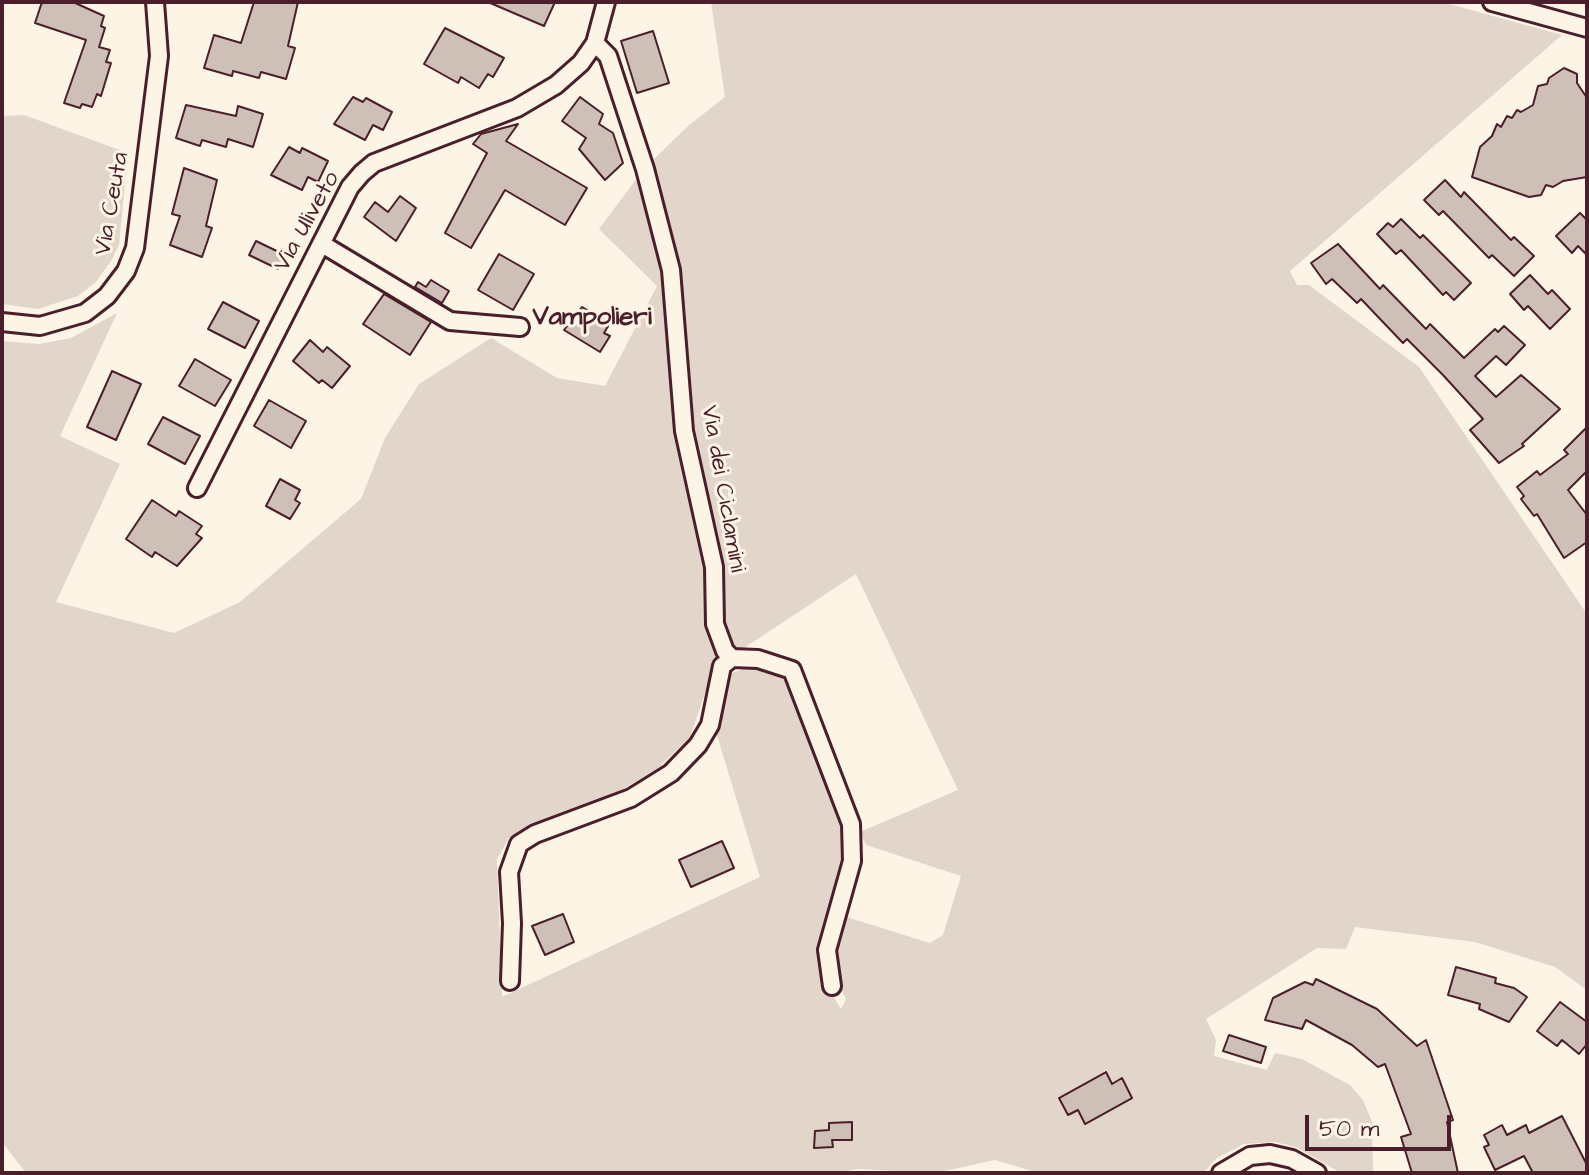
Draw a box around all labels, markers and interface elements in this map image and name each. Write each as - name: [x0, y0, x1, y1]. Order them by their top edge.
- street label: Via Ceuta: [90, 150, 136, 258]
- street label: Via Uliveto: [269, 167, 347, 277]
- district label: Vampolieri: [532, 303, 652, 335]
- street label: Via dei Ciclamini: [693, 403, 751, 575]
- scale bar: [1309, 1099, 1455, 1149]
- text: 50 m: [1319, 1112, 1379, 1146]

